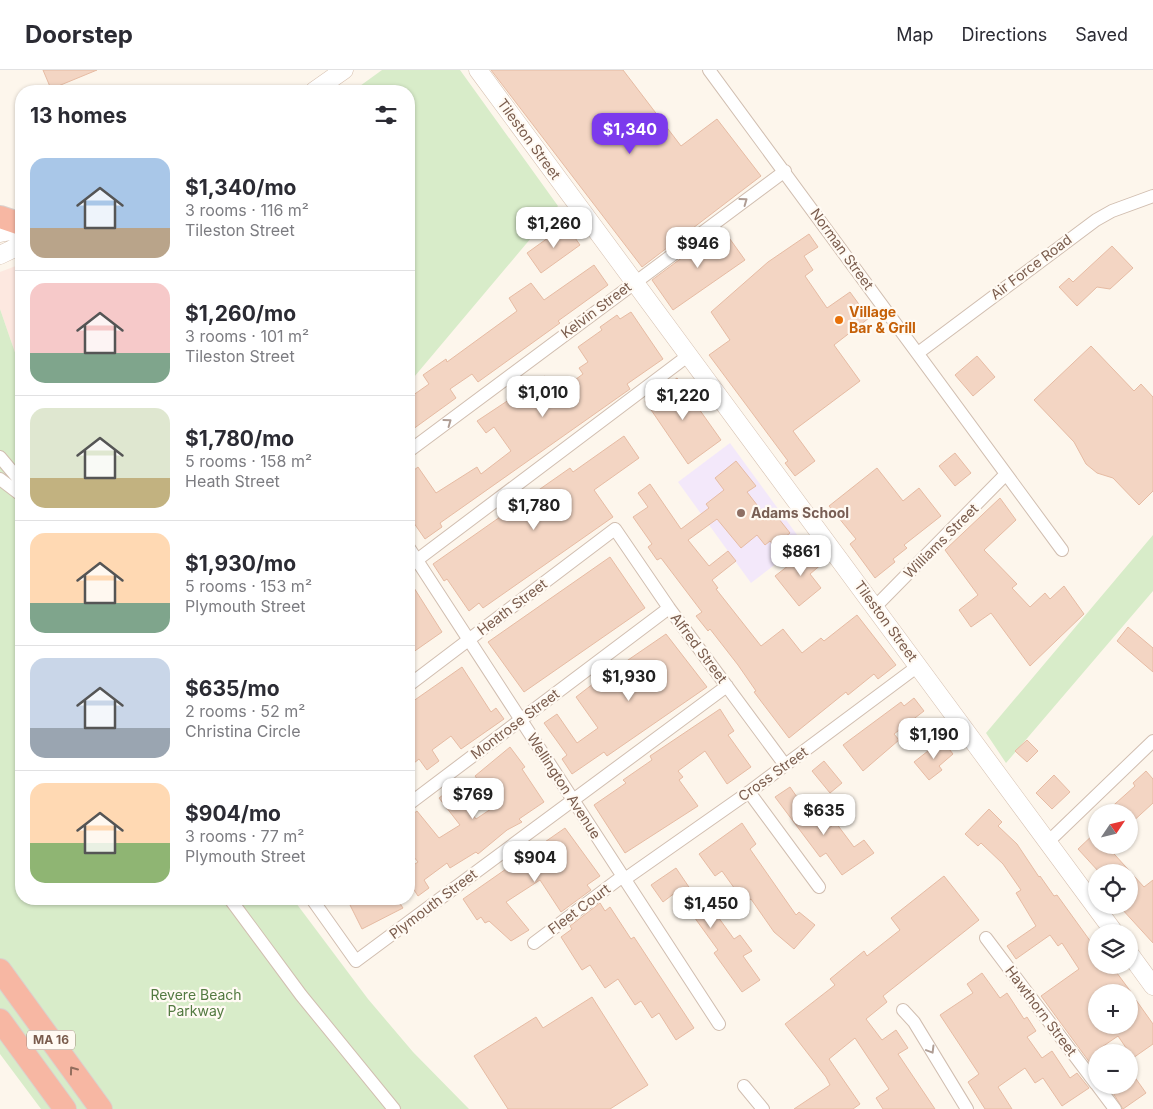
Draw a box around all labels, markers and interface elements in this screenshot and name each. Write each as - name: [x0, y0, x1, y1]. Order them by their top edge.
- text: Doorstep: [25, 20, 133, 49]
- text: Map: [896, 24, 934, 45]
- text: Directions: [962, 24, 1047, 45]
- text: Saved: [1075, 24, 1128, 45]
- street label: Tileston Street: [494, 95, 565, 183]
- icon: filters: [372, 101, 400, 129]
- text: 13 homes: [30, 103, 127, 128]
- pin: $1,340: [589, 112, 671, 155]
- text: $1,340: [603, 119, 657, 139]
- text: $1,340/mo: [185, 175, 296, 200]
- icon: home: [70, 178, 130, 238]
- one-way arrow: [738, 198, 748, 207]
- text: 3 rooms · 116 m²: [185, 200, 309, 220]
- street label: Norman Street: [807, 205, 878, 293]
- pin: $1,260: [513, 206, 595, 249]
- text: $1,260: [527, 213, 581, 233]
- text: Tileston Street: [185, 220, 295, 240]
- pin: $946: [668, 226, 728, 269]
- street label: Air Force Road: [987, 231, 1075, 303]
- text: $946: [677, 233, 719, 253]
- street label: Kelvin Street: [557, 277, 634, 342]
- text: $1,260/mo: [185, 301, 296, 326]
- icon: home: [70, 303, 130, 363]
- place label: Village Bar & Grill: [849, 303, 916, 336]
- marker: Village Bar & Grill: [833, 314, 845, 326]
- text: 3 rooms · 101 m²: [185, 326, 309, 346]
- text: Tileston Street: [185, 346, 295, 366]
- pin: $1,010: [502, 376, 584, 418]
- pin: $1,220: [642, 378, 724, 421]
- text: $1,010: [518, 382, 568, 402]
- text: $1,220: [656, 385, 710, 405]
- one-way arrow: [442, 419, 452, 428]
- text: $1,780/mo: [185, 426, 294, 451]
- icon: home: [70, 428, 130, 488]
- text: 5 rooms · 158 m²: [185, 451, 312, 471]
- text: Heath Street: [185, 471, 280, 491]
- pin: $1,780: [493, 488, 575, 531]
- text: $1,780: [508, 495, 560, 515]
- street label: Williams Street: [900, 500, 982, 581]
- place label: Adams School: [751, 504, 849, 521]
- marker: Adams School: [735, 507, 747, 519]
- pin: $861: [771, 534, 831, 577]
- text: $861: [782, 541, 820, 561]
- text: $1,930/mo: [185, 551, 296, 576]
- icon: home: [70, 553, 130, 613]
- street label: Heath Street: [473, 575, 550, 638]
- text: 5 rooms · 153 m²: [185, 576, 312, 596]
- street label: Tileston Street: [851, 577, 922, 665]
- text: Plymouth Street: [185, 596, 306, 616]
- street label: Alfred Street: [667, 609, 732, 686]
- pin: $1,930: [588, 660, 670, 702]
- text: $1,930: [602, 666, 656, 686]
- text: $635/mo: [185, 676, 280, 701]
- icon: home: [70, 678, 130, 738]
- street label: Montrose Street: [467, 685, 563, 762]
- text: 2 rooms · 52 m²: [185, 701, 305, 721]
- pin: $1,190: [893, 718, 975, 760]
- text: Christina Circle: [185, 721, 300, 741]
- text: $1,190: [909, 724, 959, 744]
- street label: Wellington Avenue: [524, 730, 605, 842]
- street label: Cross Street: [735, 742, 811, 805]
- pin: $769: [443, 778, 503, 820]
- text: $769: [453, 784, 493, 804]
- pin: $635: [794, 794, 854, 836]
- text: $635: [803, 800, 845, 820]
- text: $904/mo: [185, 801, 281, 826]
- icon: home: [70, 803, 130, 863]
- north arrow: [1088, 804, 1138, 854]
- map controls: [1088, 804, 1138, 1094]
- text: 3 rooms · 77 m²: [185, 826, 304, 846]
- pin: $904: [505, 840, 565, 883]
- text: Plymouth Street: [185, 846, 306, 866]
- text: $904: [514, 847, 556, 867]
- button: locate: [1088, 864, 1138, 914]
- street label: Plymouth Street: [385, 865, 480, 942]
- street label: Fleet Court: [544, 879, 613, 937]
- pin: $1,450: [670, 886, 752, 929]
- text: $1,450: [684, 893, 738, 913]
- button: layers: [1088, 924, 1138, 974]
- street label: Hawthorn Street: [1002, 962, 1081, 1059]
- button: +: [1088, 984, 1138, 1034]
- park label: Revere Beach Parkway: [150, 986, 242, 1019]
- road number: MA 16: [27, 1030, 75, 1050]
- one-way arrow: [925, 1044, 935, 1053]
- button: −: [1088, 1044, 1138, 1094]
- one-way arrow: [70, 1067, 78, 1076]

